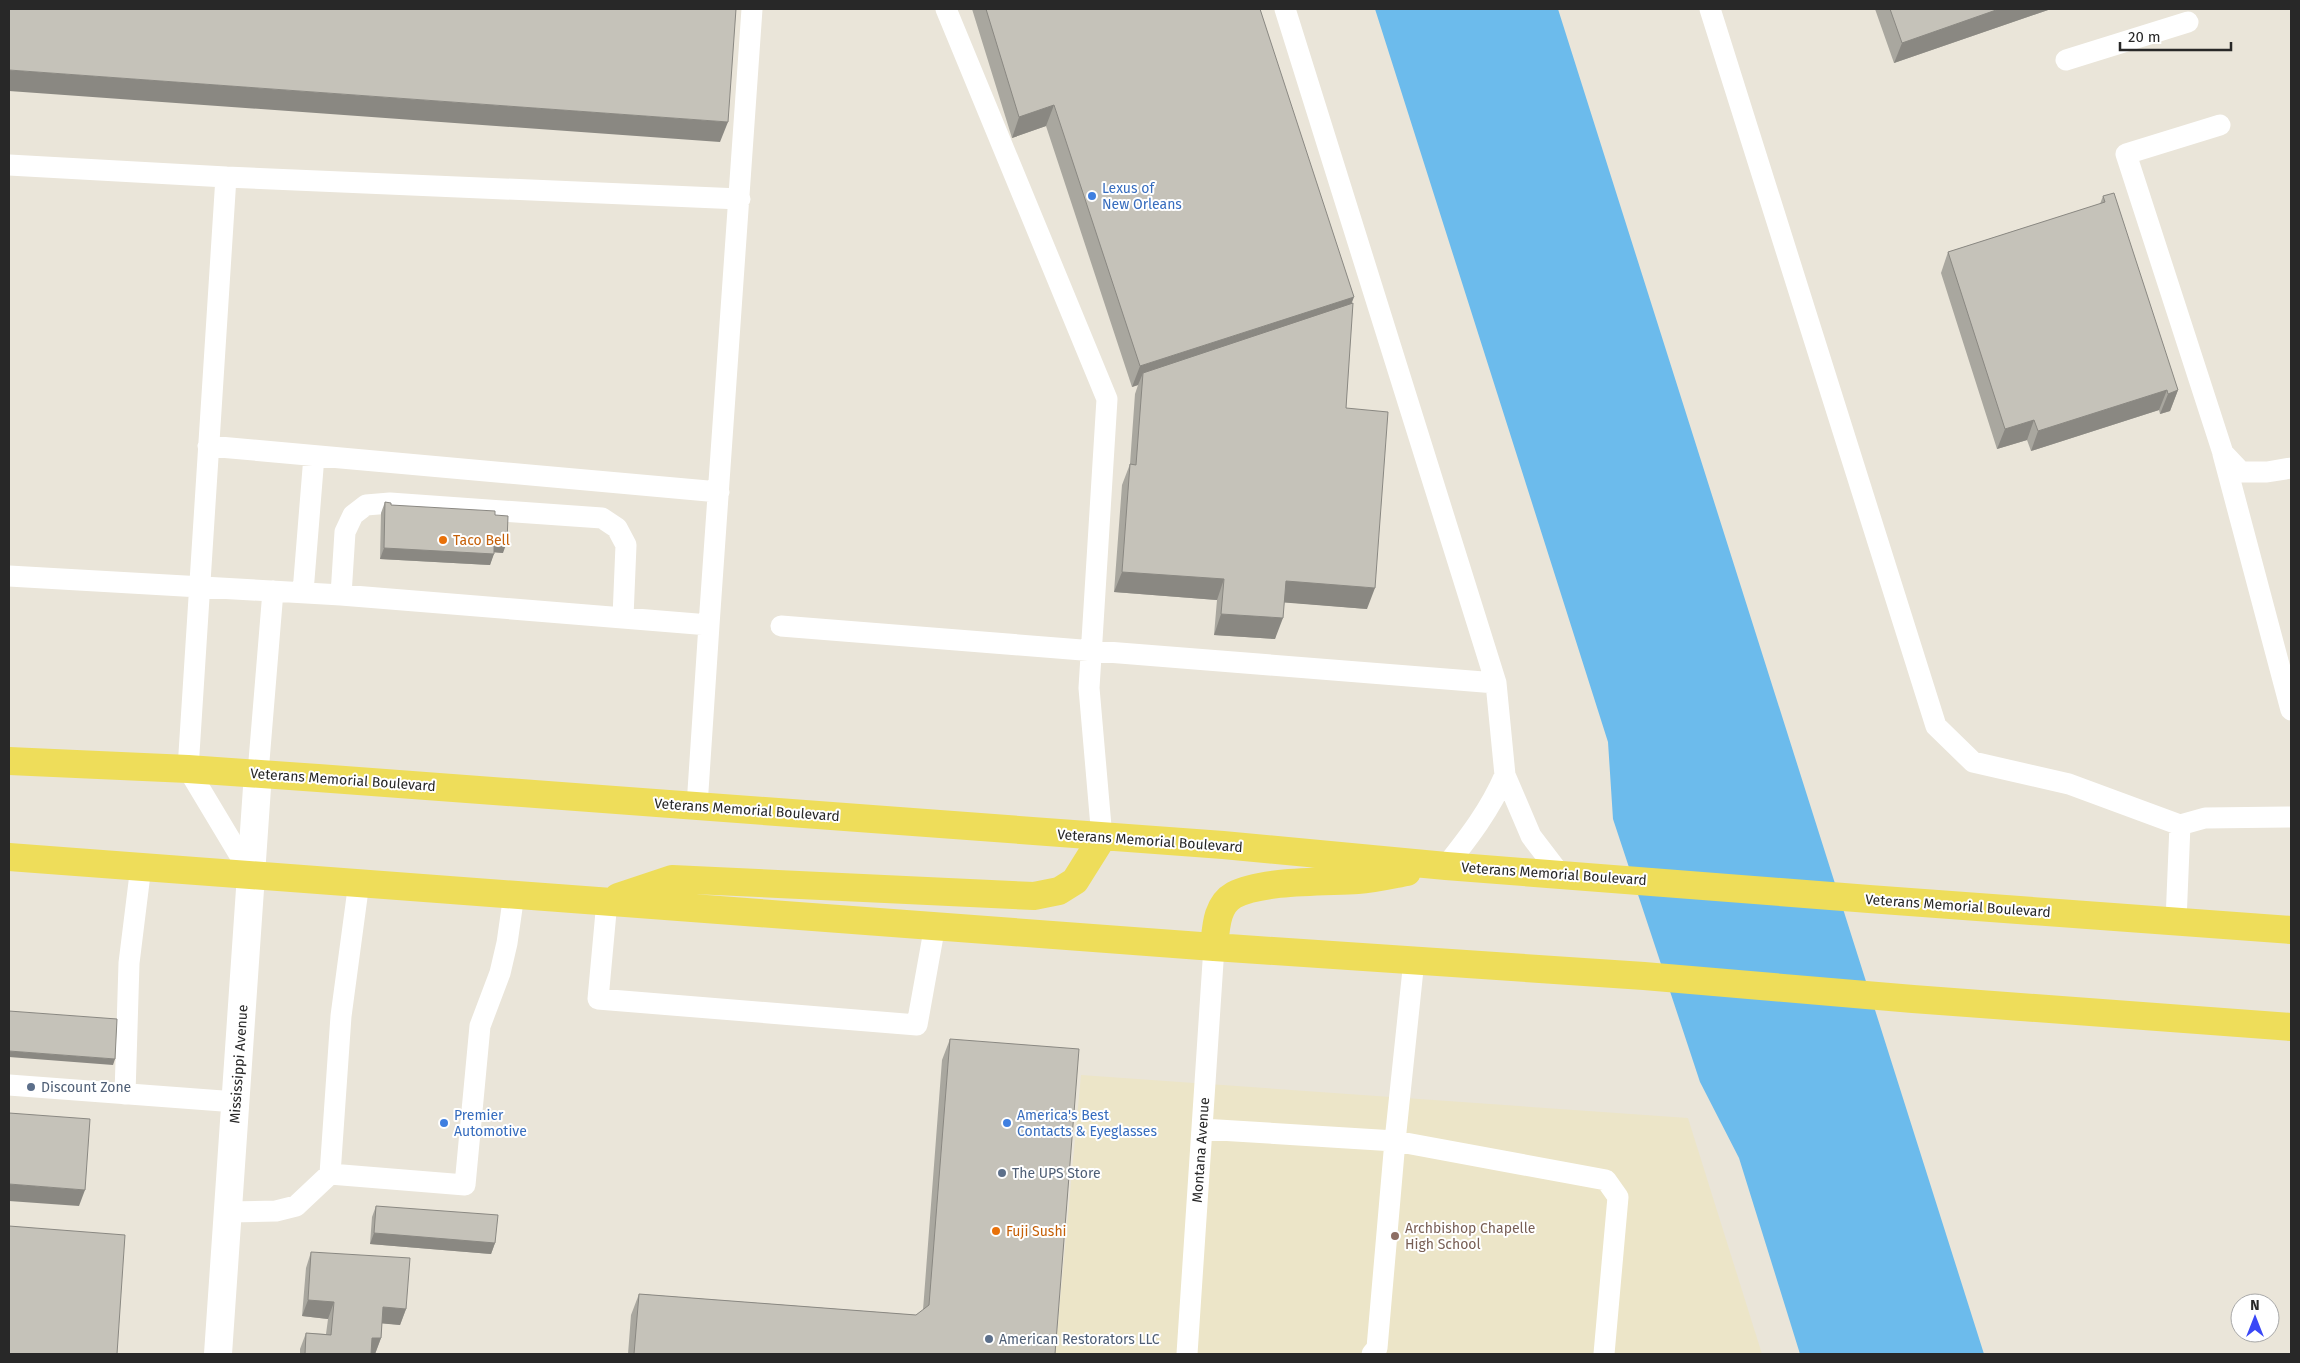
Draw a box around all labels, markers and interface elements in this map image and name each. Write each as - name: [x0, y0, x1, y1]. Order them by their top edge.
- scale bar: [2120, 20, 2231, 52]
- text: 20 m: [2128, 28, 2161, 46]
- place label: Lexus of New Orleans: [1102, 180, 1182, 213]
- marker: Lexus of New Orleans: [1086, 190, 1098, 202]
- place label: Taco Bell: [453, 532, 510, 549]
- marker: Taco Bell: [437, 534, 449, 546]
- street label: Veterans Memorial Boulevard: [250, 765, 436, 795]
- street label: Veterans Memorial Boulevard: [654, 795, 840, 825]
- street label: Veterans Memorial Boulevard: [1057, 826, 1243, 856]
- street label: Veterans Memorial Boulevard: [1461, 859, 1647, 889]
- street label: Veterans Memorial Boulevard: [1865, 891, 2051, 921]
- street label: Mississippi Avenue: [226, 1004, 252, 1124]
- place label: Discount Zone: [41, 1079, 131, 1096]
- marker: Discount Zone: [25, 1081, 37, 1093]
- street label: Montana Avenue: [1189, 1097, 1213, 1203]
- place label: Premier Automotive: [454, 1107, 527, 1140]
- place label: America's Best Contacts & Eyeglasses: [1017, 1107, 1157, 1140]
- marker: Premier Automotive: [438, 1117, 450, 1129]
- marker: America's Best Contacts & Eyeglasses: [1001, 1117, 1013, 1129]
- place label: The UPS Store: [1012, 1165, 1101, 1182]
- marker: The UPS Store: [996, 1167, 1008, 1179]
- place label: Archbishop Chapelle High School: [1405, 1220, 1535, 1253]
- place label: Fuji Sushi: [1006, 1223, 1067, 1240]
- marker: Fuji Sushi: [990, 1225, 1002, 1237]
- marker: Archbishop Chapelle High School: [1389, 1230, 1401, 1242]
- north arrow: [2230, 1293, 2280, 1343]
- text: N: [2250, 1297, 2260, 1314]
- place label: American Restorators LLC: [999, 1331, 1160, 1348]
- marker: American Restorators LLC: [983, 1333, 995, 1345]

